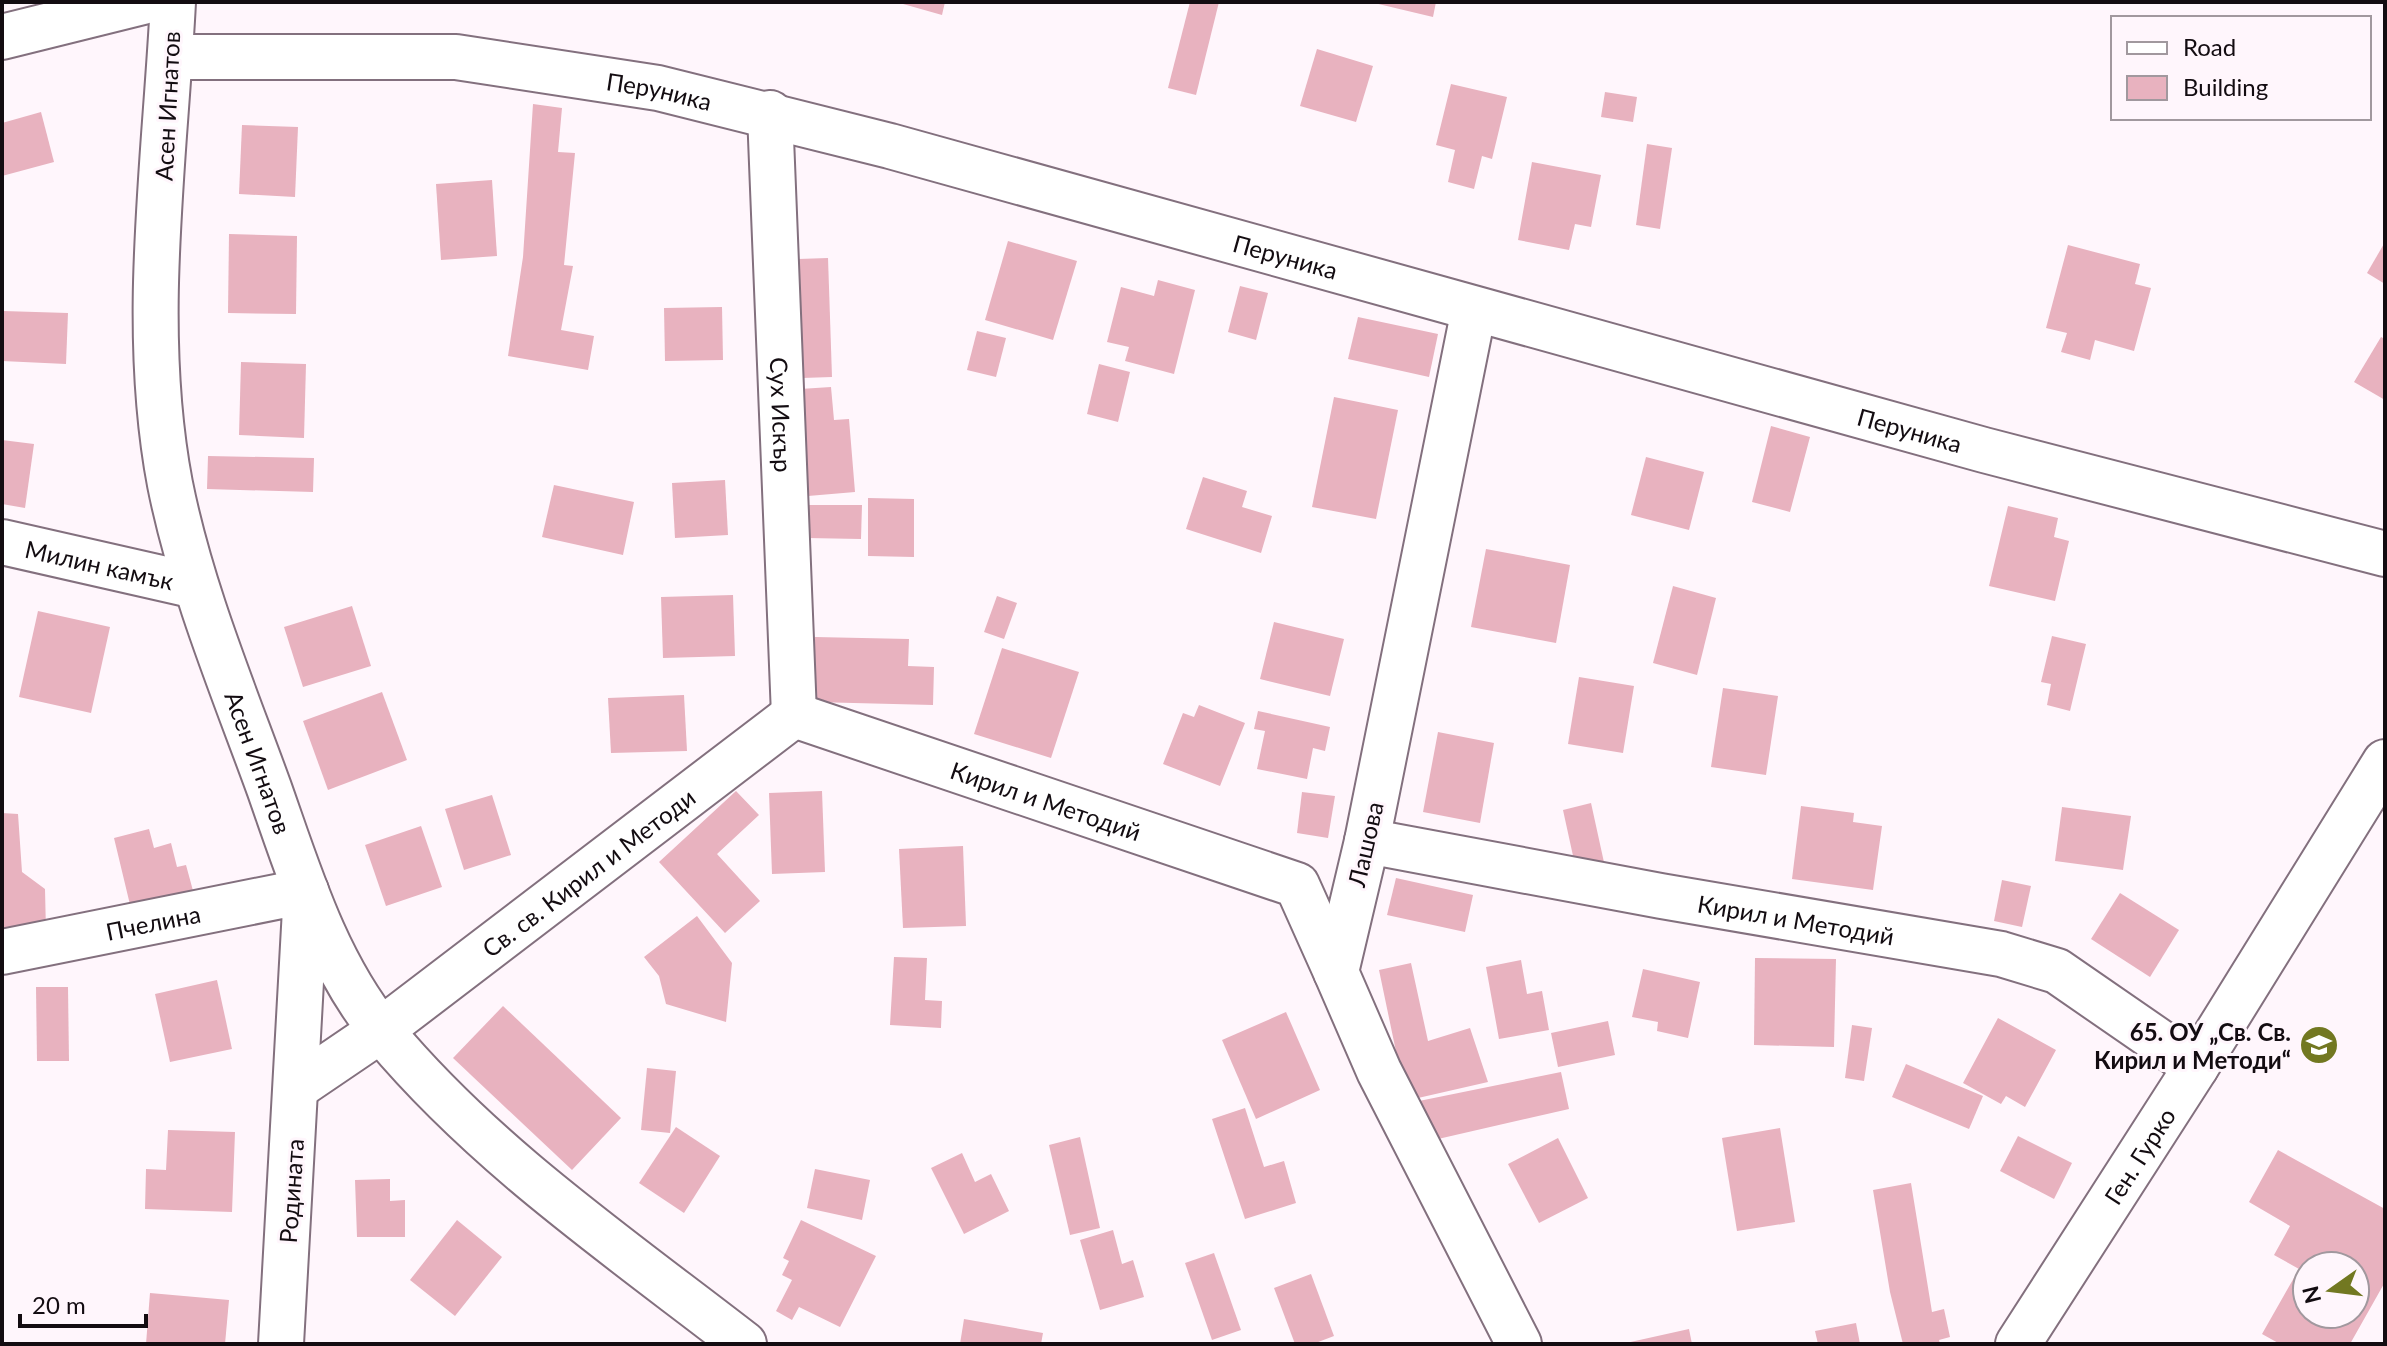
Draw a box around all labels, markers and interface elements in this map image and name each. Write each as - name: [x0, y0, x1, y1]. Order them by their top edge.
- legend: [2111, 16, 2371, 120]
- street label: Асен Игнатов: [149, 30, 185, 182]
- text: Road: [2183, 32, 2236, 61]
- street label: Перуника: [604, 66, 715, 115]
- text: Building: [2183, 72, 2268, 101]
- street label: Перуника: [1230, 228, 1341, 284]
- street label: Сух Искър: [765, 357, 799, 473]
- street label: Перуника: [1854, 401, 1965, 458]
- street label: Милин камък: [23, 533, 177, 595]
- street label: Асен Игнатов: [220, 687, 298, 837]
- street label: Кирил и Методий: [947, 755, 1145, 846]
- street label: Св. св. Кирил и Методи: [476, 782, 700, 962]
- street label: Лашова: [1341, 799, 1389, 890]
- street label: Кирил и Методий: [1695, 888, 1896, 950]
- street label: Пчелина: [103, 898, 203, 945]
- place label: 65. ОУ „Св. Св. Кирил и Методи“: [2094, 1017, 2291, 1074]
- school or university icon: 65. ОУ „Св. Св. Кирил и Методи“: [2298, 1024, 2340, 1066]
- street label: Ген. Гурко: [2098, 1102, 2181, 1209]
- street label: Родината: [273, 1138, 309, 1244]
- north arrow: [2291, 1250, 2371, 1330]
- scale bar: [20, 1278, 146, 1328]
- text: N: [2296, 1283, 2326, 1306]
- text: 20 m: [32, 1290, 86, 1319]

